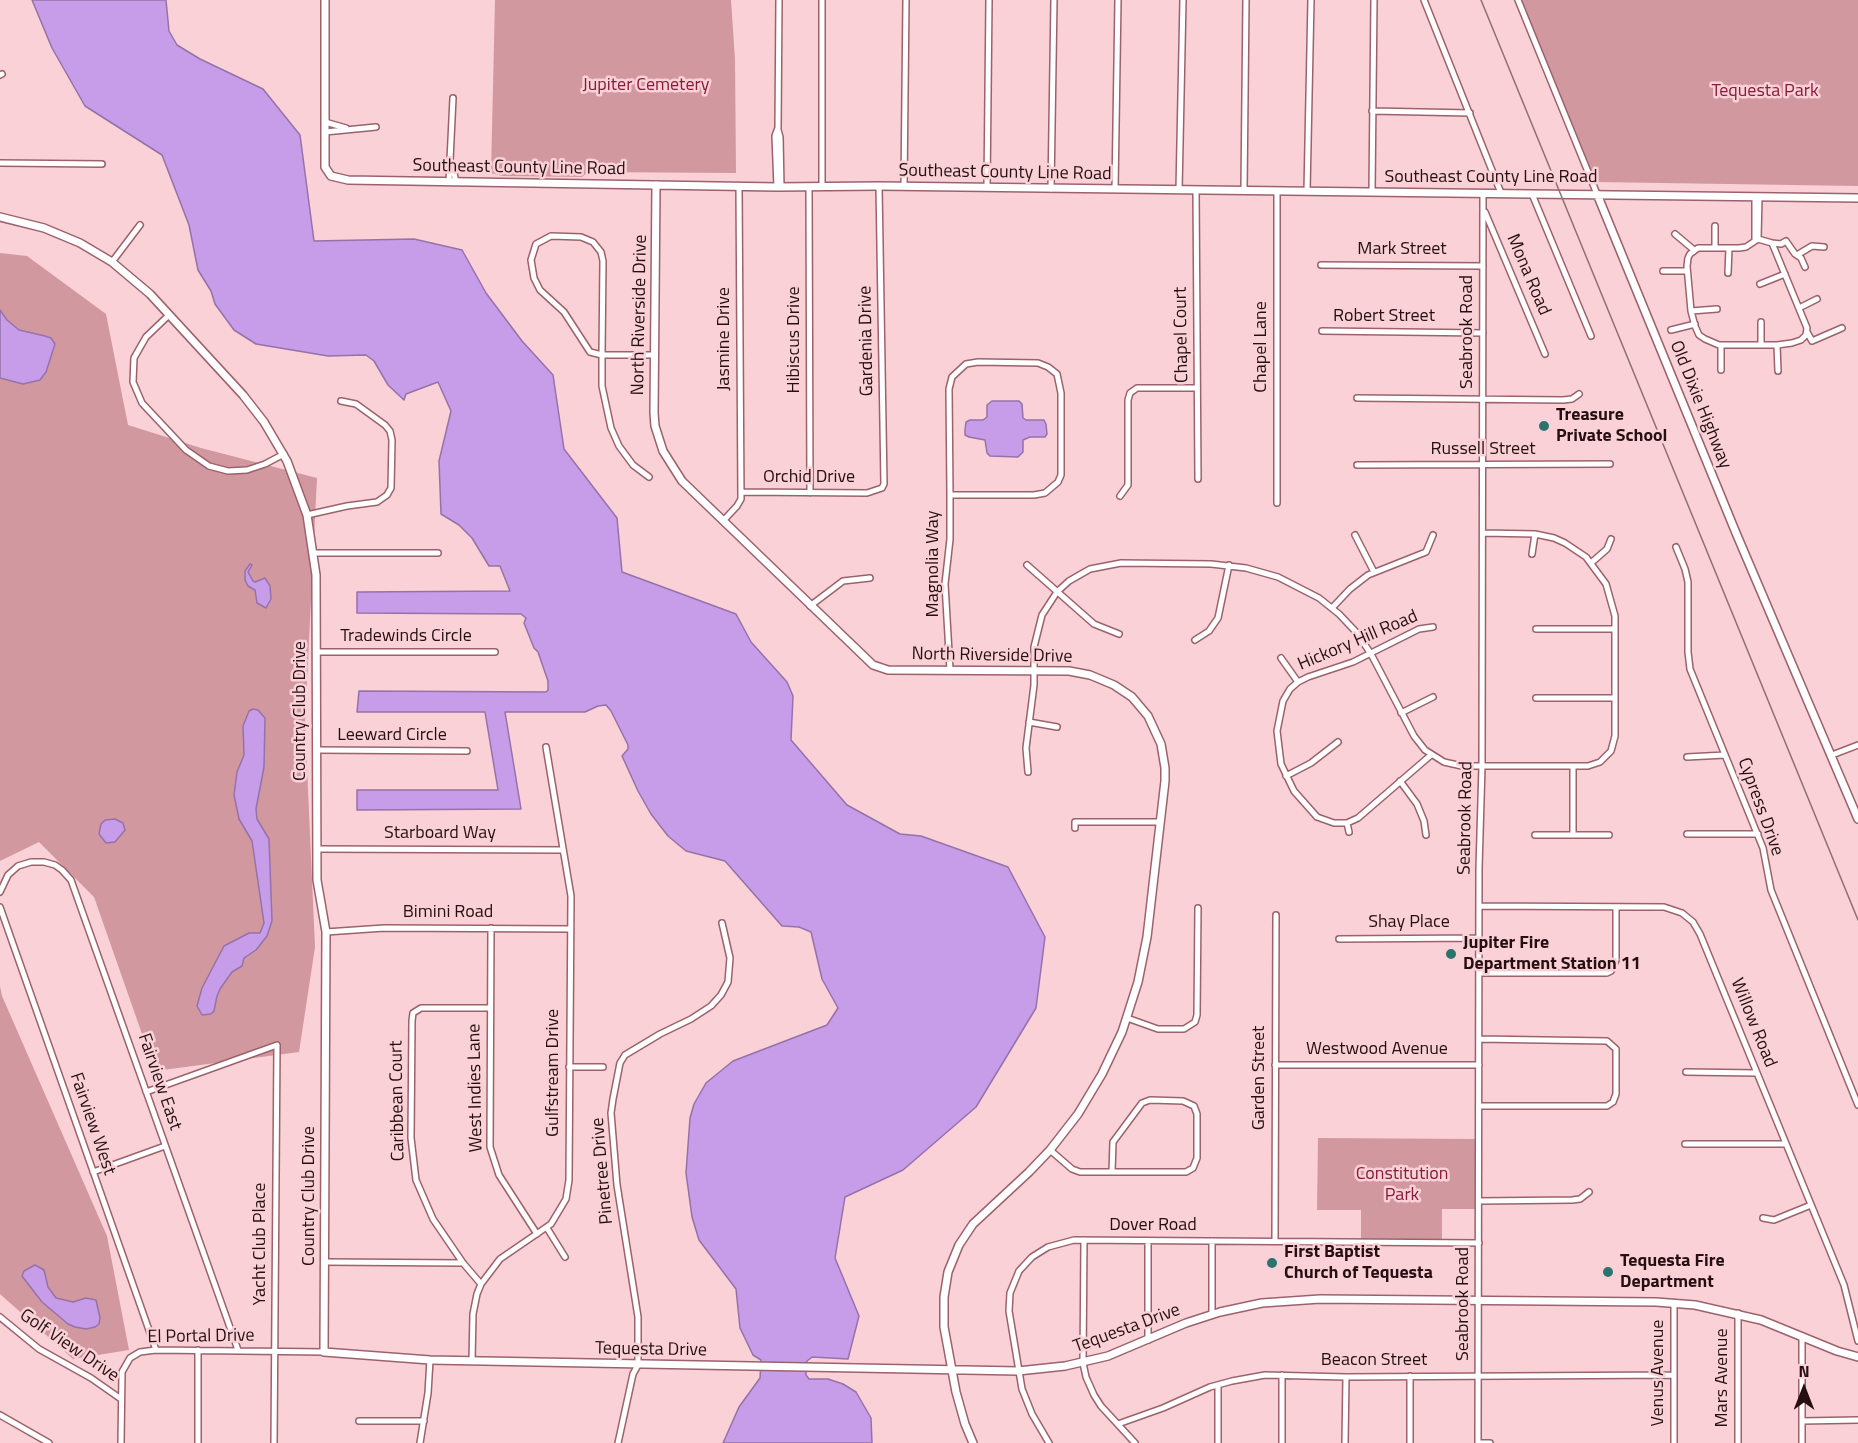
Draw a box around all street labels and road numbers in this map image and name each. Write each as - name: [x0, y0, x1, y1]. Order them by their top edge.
- street label: Southeast County Line Road: [412, 155, 626, 181]
- street label: Southeast County Line Road: [898, 160, 1112, 186]
- street label: Southeast County Line Road: [1384, 167, 1598, 189]
- street label: Mona Road: [1501, 231, 1555, 319]
- street label: North Riverside Drive: [628, 234, 652, 396]
- street label: Mark Street: [1357, 239, 1447, 261]
- street label: Seabrook Road: [1457, 275, 1479, 389]
- street label: Gardenia Drive: [855, 285, 879, 397]
- street label: Jasmine Drive: [714, 287, 736, 391]
- street label: Hibiscus Drive: [784, 287, 806, 393]
- street label: Chapel Court: [1170, 287, 1194, 383]
- street label: Chapel Lane: [1251, 301, 1273, 393]
- street label: Robert Street: [1333, 306, 1435, 328]
- street label: Old Dixie Highway: [1664, 338, 1736, 472]
- street label: Russell Street: [1430, 439, 1536, 461]
- street label: Orchid Drive: [763, 467, 855, 489]
- street label: Magnolia Way: [923, 511, 945, 617]
- street label: Hickory Hill Road: [1295, 606, 1421, 676]
- street label: Tradewinds Circle: [340, 626, 472, 648]
- street label: Country Club Drive: [290, 641, 312, 781]
- street label: North Riverside Drive: [911, 644, 1073, 668]
- street label: Leeward Circle: [337, 725, 447, 747]
- street label: Cypress Drive: [1732, 755, 1788, 859]
- street label: Seabrook Road: [1454, 761, 1478, 875]
- street label: Starboard Way: [384, 823, 496, 845]
- street label: Bimini Road: [403, 902, 493, 924]
- street label: Shay Place: [1368, 912, 1450, 934]
- street label: Willow Road: [1725, 975, 1781, 1071]
- street label: Gulfstream Drive: [543, 1009, 565, 1137]
- street label: West Indies Lane: [464, 1023, 488, 1153]
- street label: Garden Street: [1249, 1026, 1271, 1130]
- street label: Fairview East: [132, 1031, 186, 1133]
- street label: Westwood Avenue: [1306, 1039, 1448, 1061]
- street label: Caribbean Court: [386, 1040, 410, 1162]
- street label: Fairview West: [64, 1070, 120, 1178]
- street label: Pinetree Drive: [588, 1117, 618, 1225]
- street label: Country Club Drive: [299, 1126, 321, 1266]
- street label: Yacht Club Place: [250, 1183, 272, 1305]
- street label: Dover Road: [1109, 1215, 1197, 1237]
- street label: Seabrook Road: [1453, 1247, 1475, 1361]
- street label: Tequesta Drive: [1071, 1300, 1183, 1358]
- street label: Golf View Drive: [15, 1305, 123, 1387]
- street label: Venus Avenue: [1648, 1320, 1670, 1426]
- street label: El Portal Drive: [147, 1325, 255, 1349]
- street label: Mars Avenue: [1712, 1329, 1734, 1427]
- street label: Tequesta Drive: [595, 1338, 707, 1362]
- street label: Beacon Street: [1321, 1350, 1427, 1372]

